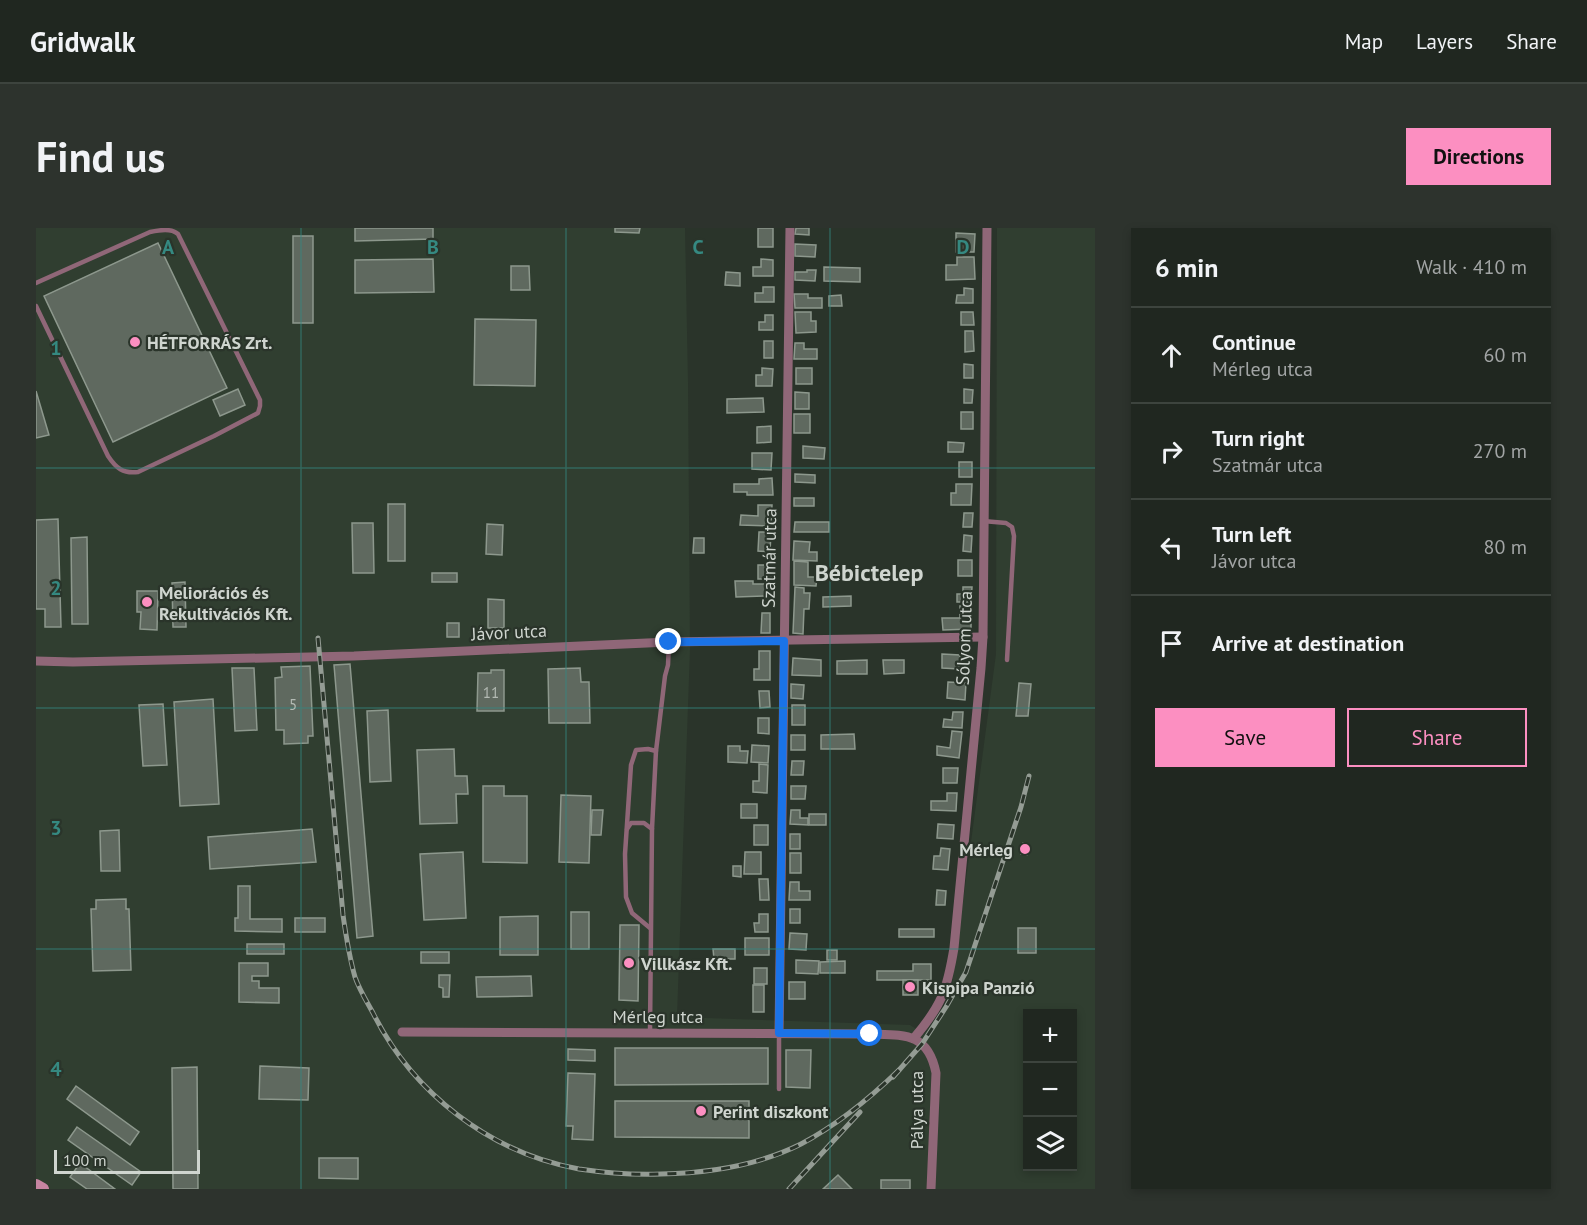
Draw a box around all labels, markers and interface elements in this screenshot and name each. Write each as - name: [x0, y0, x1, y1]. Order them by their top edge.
- text: Gridwalk: [30, 23, 136, 60]
- text: Map: [1345, 28, 1383, 55]
- text: Layers: [1416, 28, 1473, 55]
- text: Share: [1506, 28, 1557, 55]
- button: Directions: [1406, 128, 1551, 185]
- text: Find us: [36, 129, 165, 184]
- text: A: [162, 234, 175, 260]
- text: B: [427, 234, 439, 260]
- text: C: [692, 234, 704, 260]
- text: D: [957, 234, 970, 260]
- text: 6 min: [1155, 251, 1218, 284]
- text: Walk · 410 m: [1416, 254, 1527, 280]
- text: Continue: [1212, 328, 1296, 356]
- place label: HÉTFORRÁS Zrt.: [147, 331, 272, 354]
- text: 1: [50, 335, 62, 361]
- marker: HÉTFORRÁS Zrt.: [128, 335, 142, 349]
- icon: ahead: [1155, 339, 1188, 372]
- text: 60 m: [1484, 342, 1527, 368]
- text: Mérleg utca: [1212, 356, 1313, 382]
- text: Turn right: [1212, 424, 1304, 452]
- icon: right: [1155, 435, 1188, 468]
- text: 270 m: [1473, 438, 1527, 464]
- text: Szatmár utca: [1212, 452, 1323, 478]
- street label: Szatmár utca: [757, 508, 781, 608]
- text: Turn left: [1212, 520, 1292, 548]
- icon: left: [1155, 531, 1188, 564]
- text: 80 m: [1484, 534, 1527, 560]
- text: Jávor utca: [1212, 548, 1296, 574]
- district label: Bébictelep: [815, 557, 923, 588]
- text: 2: [50, 575, 62, 601]
- place label: Meliorációs és Rekultivációs Kft.: [159, 581, 293, 625]
- street label: Sólyom utca: [951, 590, 977, 686]
- marker: Meliorációs és Rekultivációs Kft.: [140, 595, 154, 609]
- street label: Jávor utca: [470, 619, 547, 646]
- icon: arrive: [1155, 627, 1188, 660]
- route end: [655, 628, 681, 654]
- text: Arrive at destination: [1212, 629, 1404, 657]
- house number: 11: [483, 683, 499, 702]
- house number: 5: [289, 695, 297, 714]
- button: Save: [1155, 708, 1335, 767]
- button: Share: [1347, 708, 1527, 767]
- text: 3: [50, 815, 62, 841]
- place label: Mérleg: [959, 838, 1013, 861]
- marker: Mérleg: [1018, 842, 1032, 856]
- place label: Villkász Kft.: [640, 952, 732, 975]
- marker: Villkász Kft.: [622, 956, 636, 970]
- place label: Kispipa Panzió: [922, 976, 1035, 999]
- marker: Kispipa Panzió: [903, 980, 917, 994]
- street label: Mérleg utca: [613, 1005, 703, 1028]
- map controls: [1023, 1009, 1077, 1171]
- button: +: [1023, 1009, 1077, 1063]
- route start: [856, 1020, 882, 1046]
- text: 4: [50, 1056, 62, 1082]
- button: −: [1023, 1063, 1077, 1117]
- street label: Pálya utca: [905, 1071, 928, 1149]
- place label: Perint diszkont: [713, 1100, 829, 1123]
- marker: Perint diszkont: [694, 1104, 708, 1118]
- button: layers: [1023, 1117, 1077, 1171]
- scale bar: [54, 1147, 200, 1174]
- text: 100 m: [63, 1150, 106, 1170]

